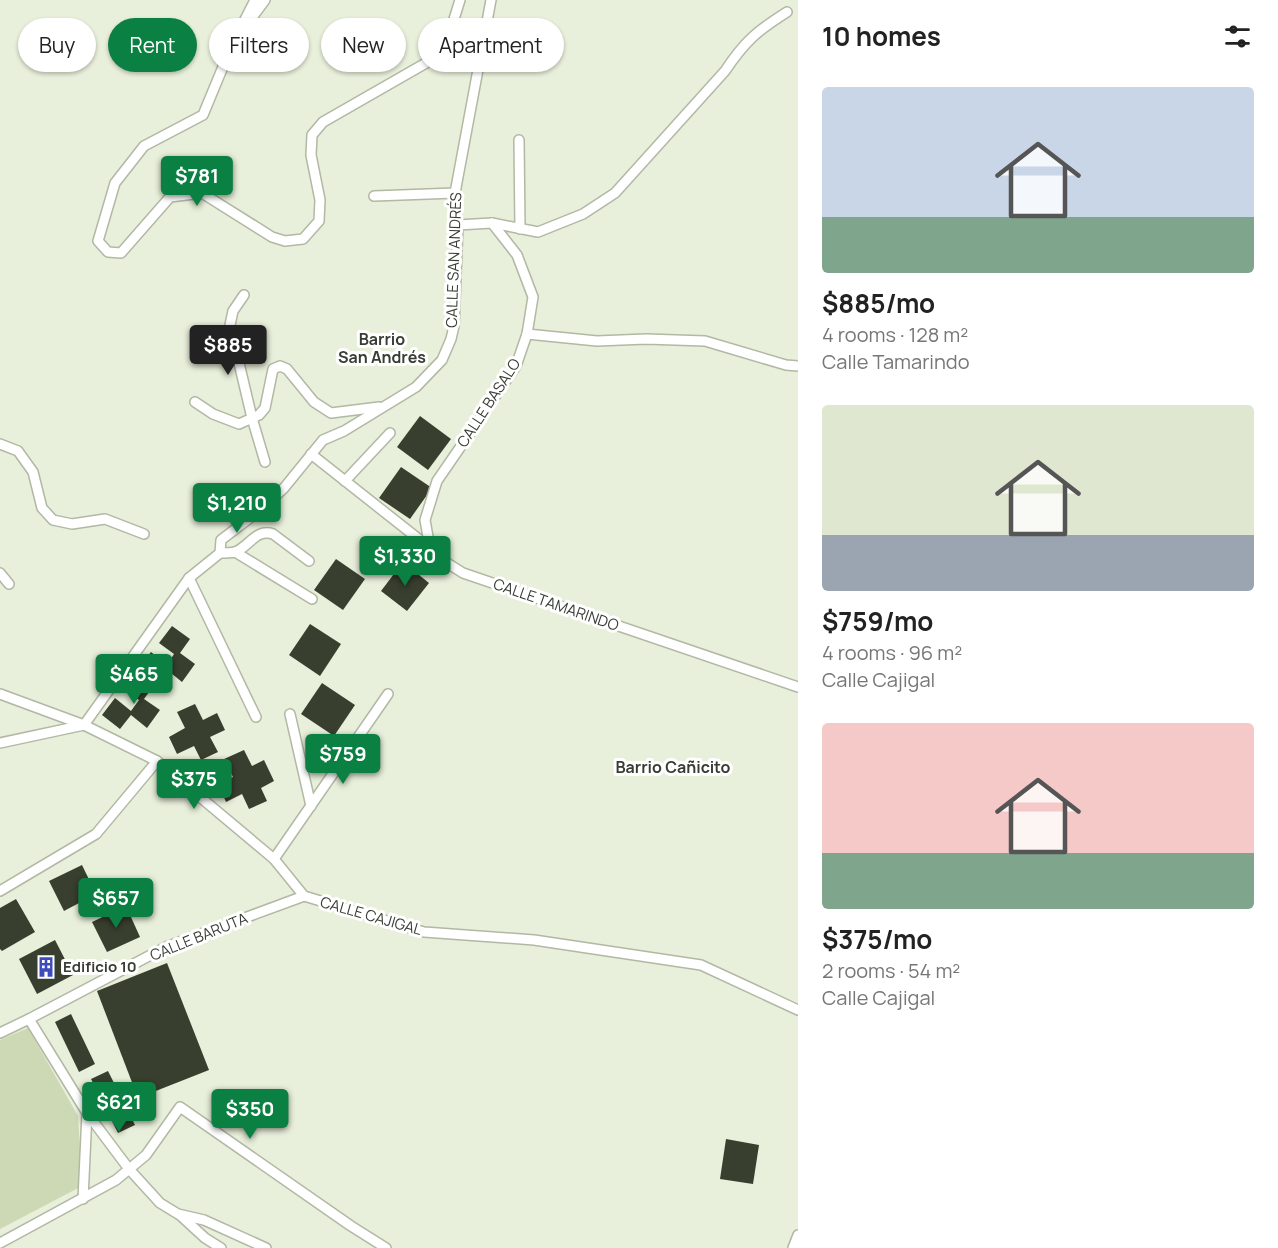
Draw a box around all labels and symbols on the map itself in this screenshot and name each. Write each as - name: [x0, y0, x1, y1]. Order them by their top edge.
- pin: $781: [161, 156, 233, 207]
- street label: CALLE SAN ANDRÉS: [441, 192, 466, 328]
- pin: $885: [192, 325, 264, 376]
- district label: Barrio San Andrés: [338, 328, 426, 368]
- street label: CALLE BASALO: [452, 354, 525, 451]
- pin: $1,210: [188, 483, 286, 534]
- pin: $1,330: [356, 536, 454, 587]
- street label: CALLE TAMARINDO: [491, 573, 622, 636]
- pin: $465: [98, 654, 170, 705]
- pin: $759: [307, 734, 379, 785]
- district label: Barrio Cañicito: [615, 756, 731, 778]
- pin: $375: [158, 759, 230, 810]
- pin: $657: [80, 878, 152, 929]
- street label: CALLE CAJIGAL: [318, 891, 425, 940]
- street label: CALLE BARUTA: [147, 907, 251, 966]
- building icon: Edificio 10: [34, 955, 58, 979]
- place label: Edificio 10: [63, 956, 137, 977]
- pin: $621: [83, 1082, 155, 1133]
- pin: $350: [214, 1089, 286, 1140]

